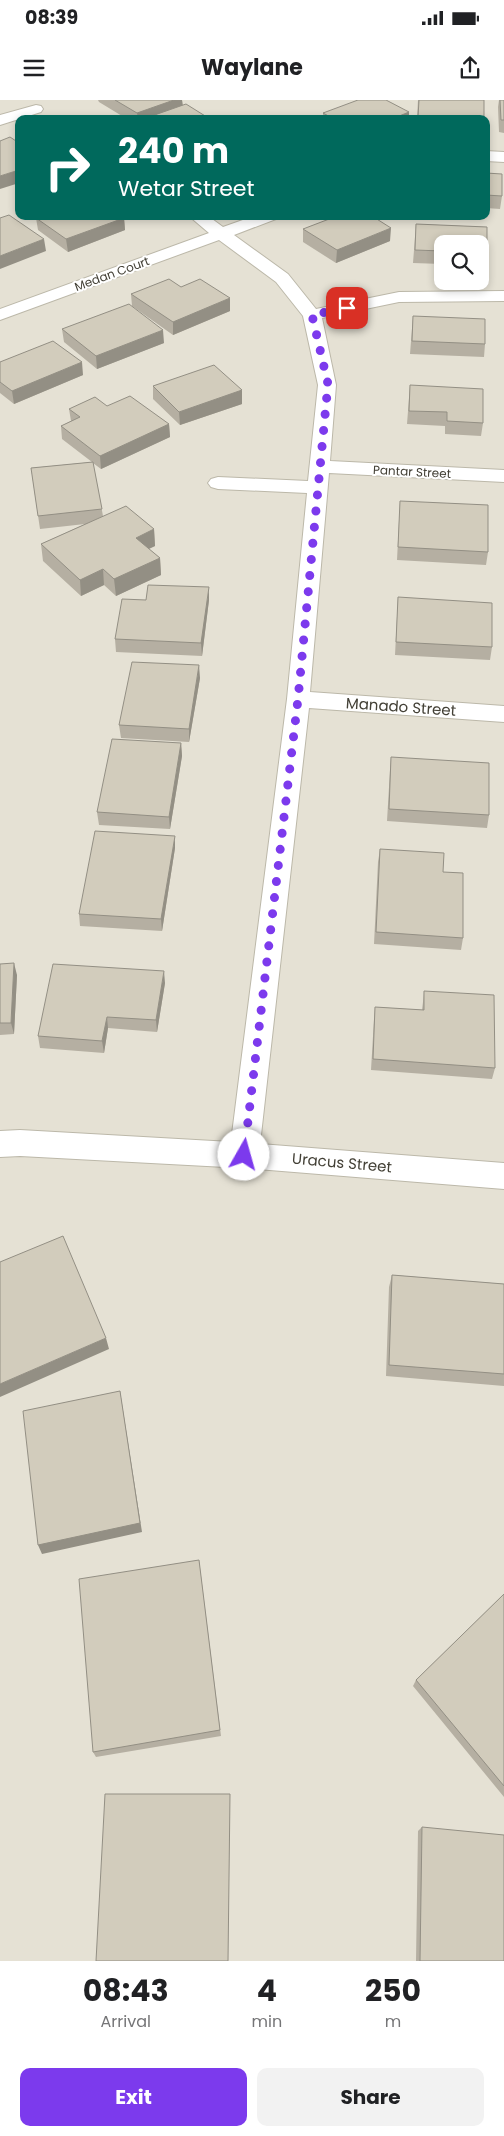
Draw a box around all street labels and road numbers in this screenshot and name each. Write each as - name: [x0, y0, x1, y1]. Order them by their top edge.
- street label: Medan Court: [72, 252, 152, 295]
- street label: Pantar Street: [373, 461, 451, 482]
- street label: Manado Street: [345, 692, 457, 721]
- street label: Uracus Street: [291, 1148, 393, 1177]

